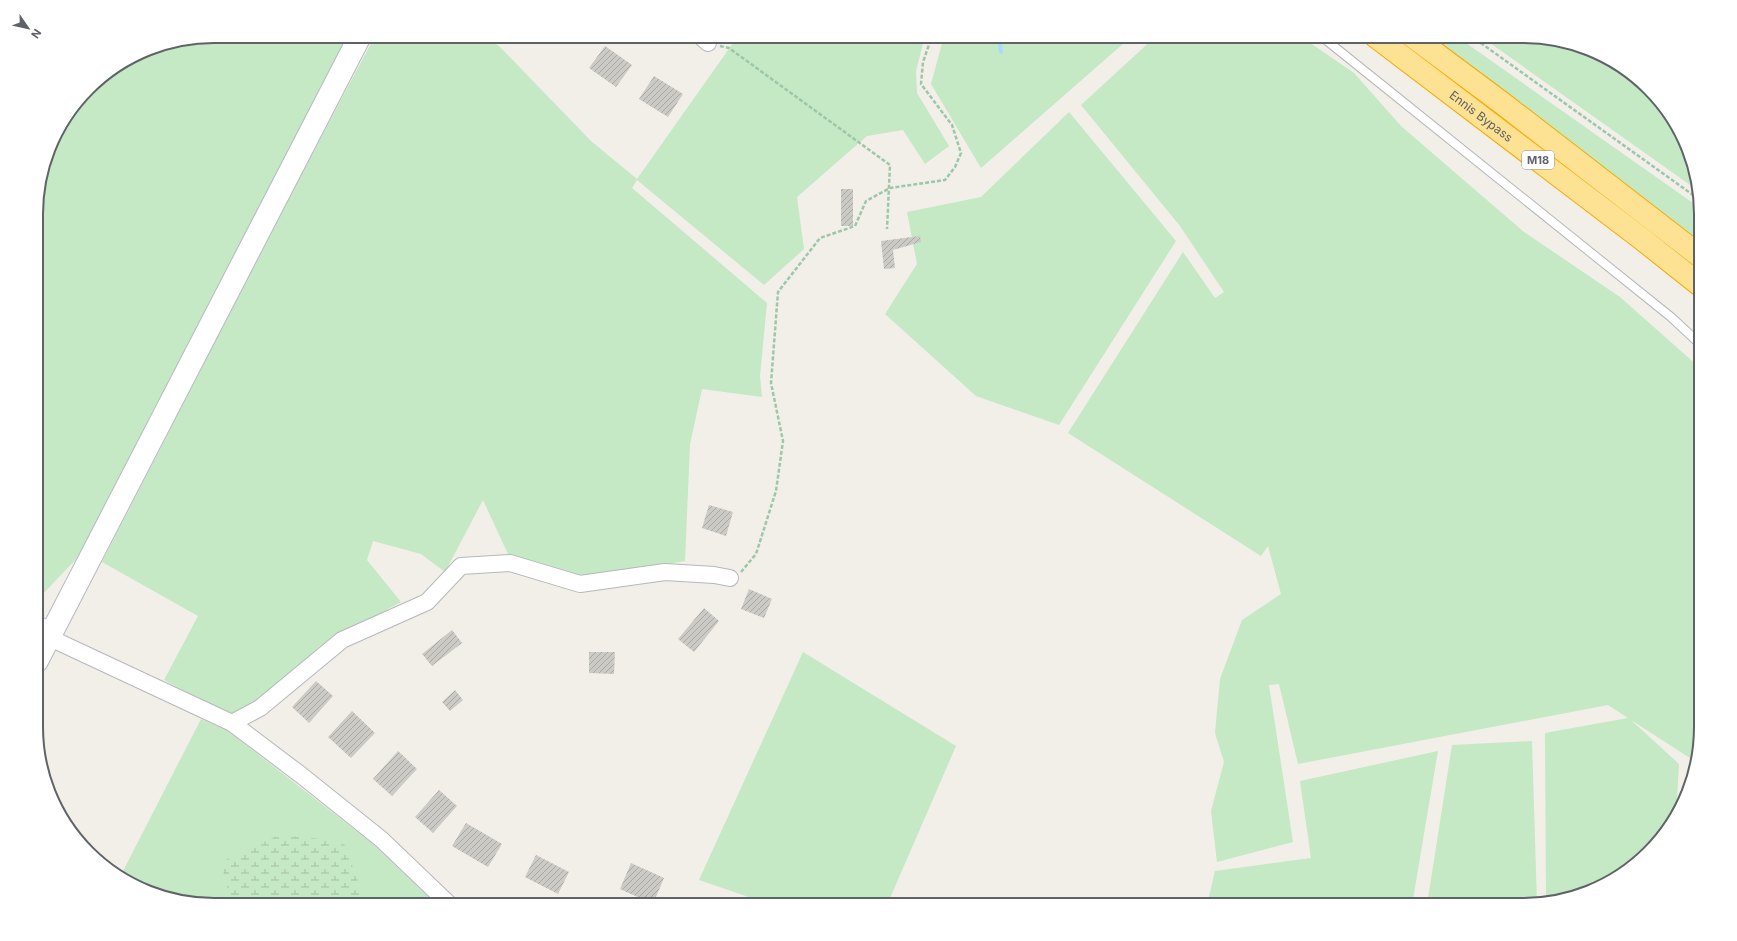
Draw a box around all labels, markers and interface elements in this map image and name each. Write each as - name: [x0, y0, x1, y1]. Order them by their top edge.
- north arrow: [8, 8, 48, 48]
- text: N: [28, 26, 44, 41]
- street label: Ennis Bypass: [1447, 87, 1516, 145]
- road number: M18: [1522, 151, 1554, 169]

